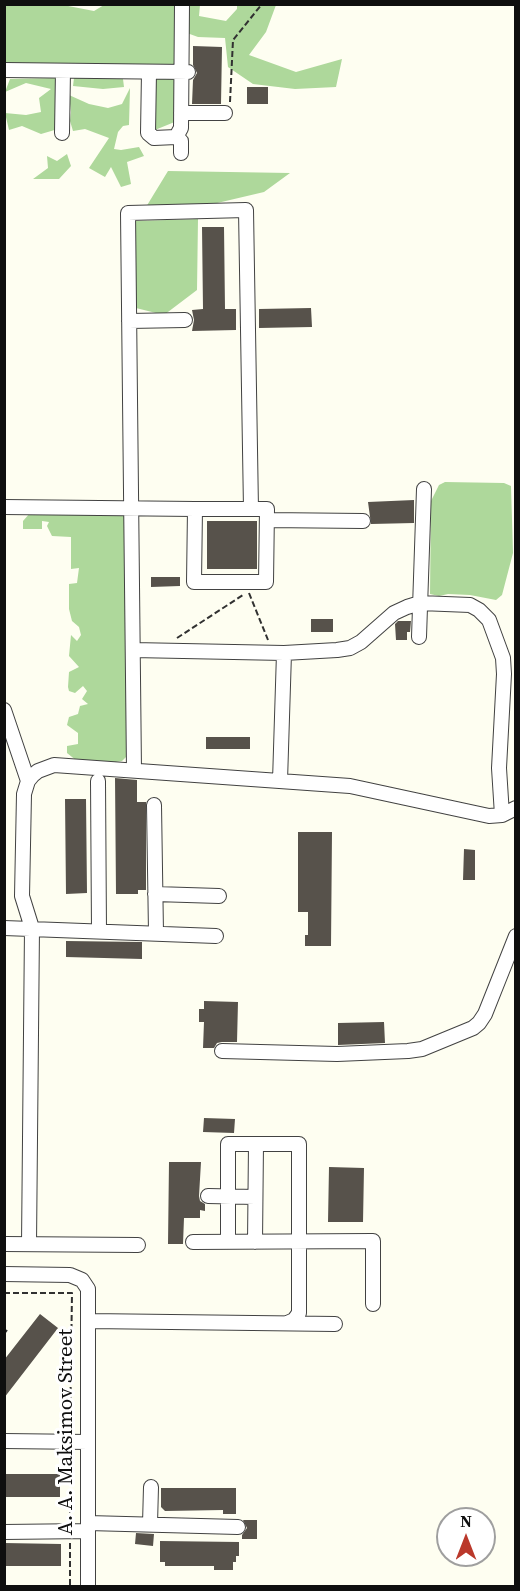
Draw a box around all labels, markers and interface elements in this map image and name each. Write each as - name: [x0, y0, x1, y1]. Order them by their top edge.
- street label: A. A. Maksimov Street: [54, 1329, 80, 1535]
- north arrow: [436, 1507, 496, 1567]
- text: N: [460, 1510, 472, 1532]

